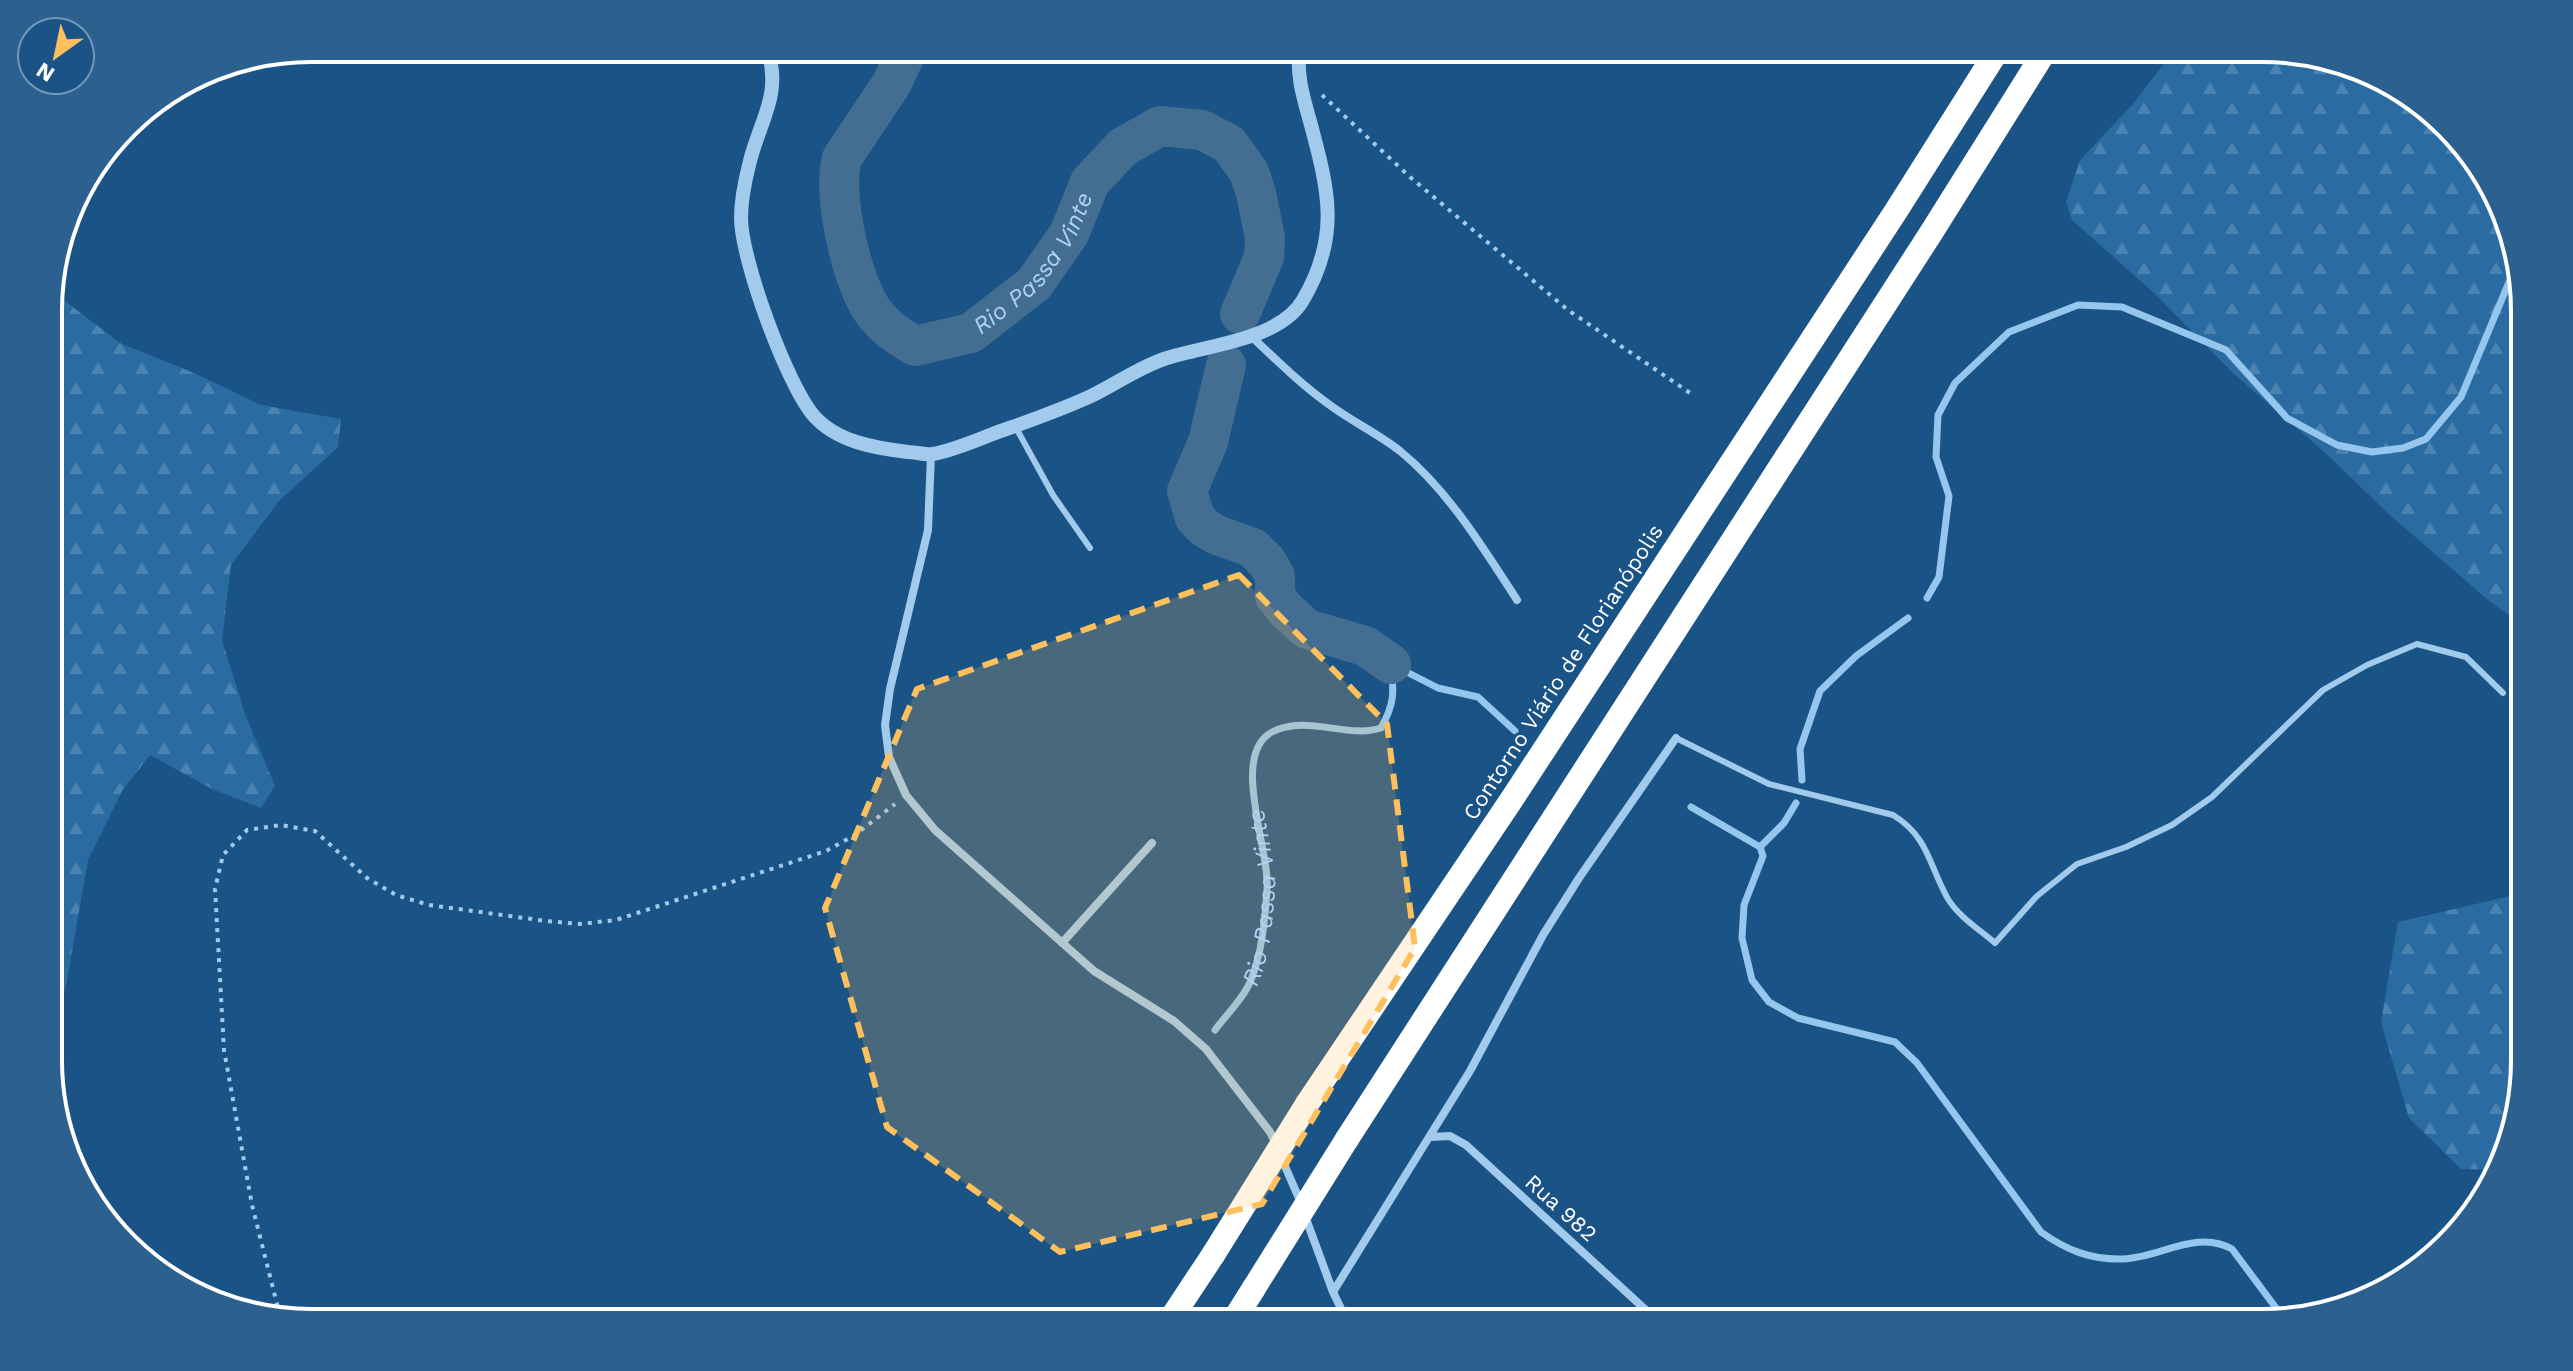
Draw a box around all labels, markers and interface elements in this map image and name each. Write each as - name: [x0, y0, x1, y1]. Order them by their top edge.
- north arrow: [16, 16, 96, 96]
- text: N: [32, 57, 59, 87]
- water label: Rio Passa Vinte: [968, 188, 1098, 340]
- street label: Contorno Viário de Florianópolis: [1458, 519, 1668, 825]
- water label: Rio Passa Vinte: [1236, 807, 1281, 990]
- street label: Rua 982: [1520, 1169, 1602, 1247]

